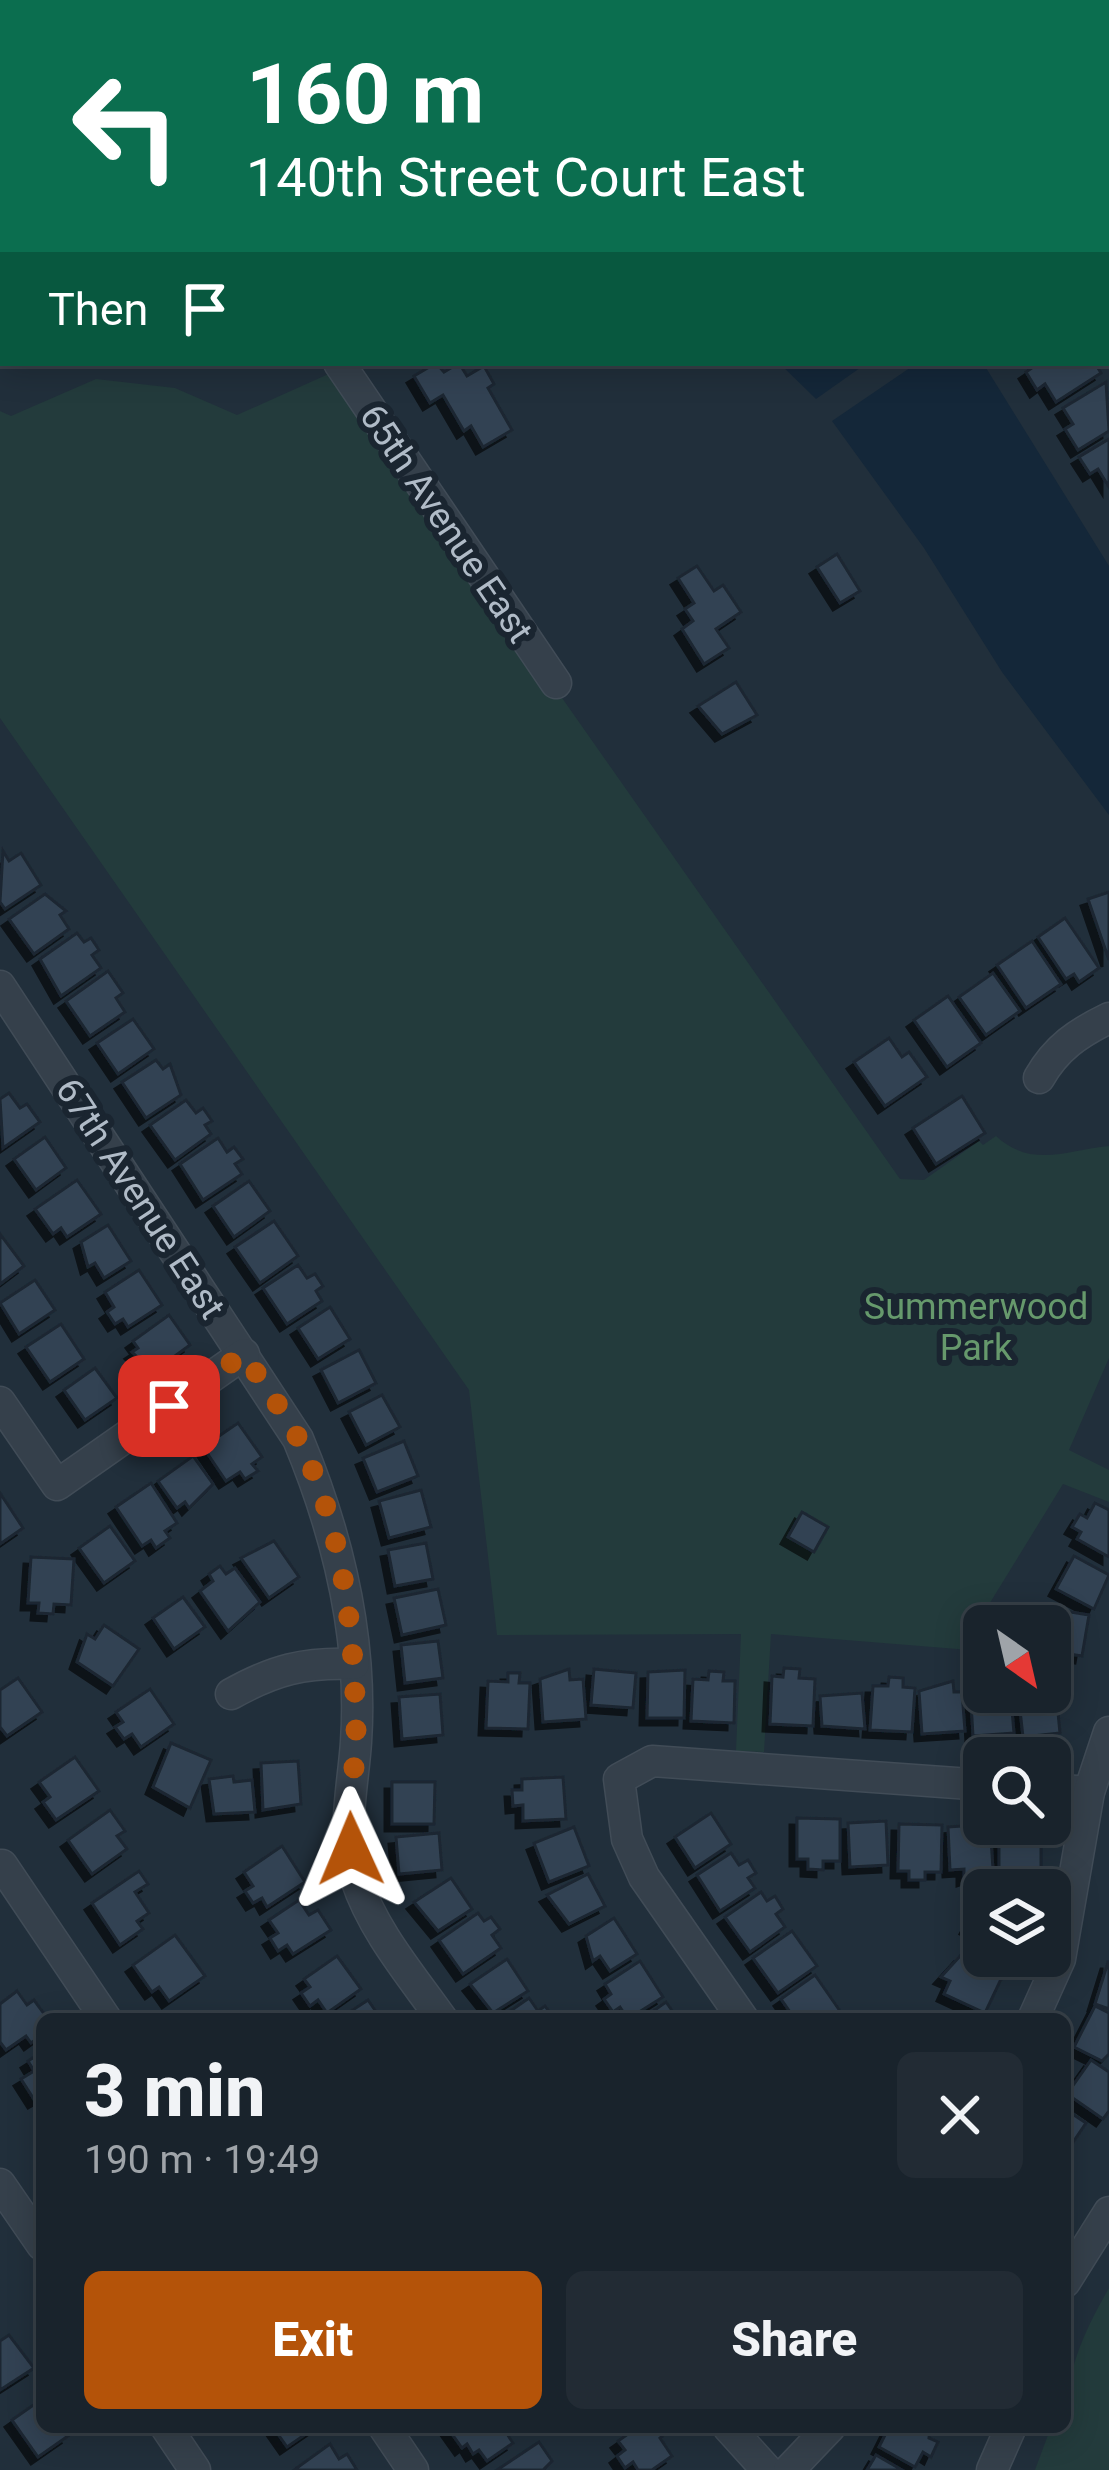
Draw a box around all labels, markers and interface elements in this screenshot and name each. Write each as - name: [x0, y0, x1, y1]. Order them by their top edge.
- text: 160 m: [246, 45, 484, 144]
- icon: left: [48, 48, 204, 204]
- text: 140th Street Court East: [246, 146, 806, 209]
- icon: arrive: [172, 276, 238, 342]
- text: Then: [48, 283, 148, 336]
- street label: 65th Avenue East: [351, 397, 541, 651]
- street label: 67th Avenue East: [47, 1071, 233, 1327]
- park label: Summerwood Park: [864, 1286, 1088, 1369]
- pin: [118, 1355, 220, 1457]
- icon: arrive: [136, 1373, 202, 1439]
- north arrow: [963, 1605, 1071, 1713]
- map controls: [963, 1605, 1071, 1977]
- button: search: [963, 1737, 1071, 1845]
- position arrow: [288, 1786, 414, 1912]
- button: layers: [963, 1869, 1071, 1977]
- text: 3 min: [84, 2049, 266, 2134]
- button: close: [897, 2052, 1023, 2178]
- text: 190 m · 19:49: [84, 2137, 320, 2183]
- button: Exit: [84, 2271, 542, 2409]
- button: Share: [566, 2271, 1023, 2409]

